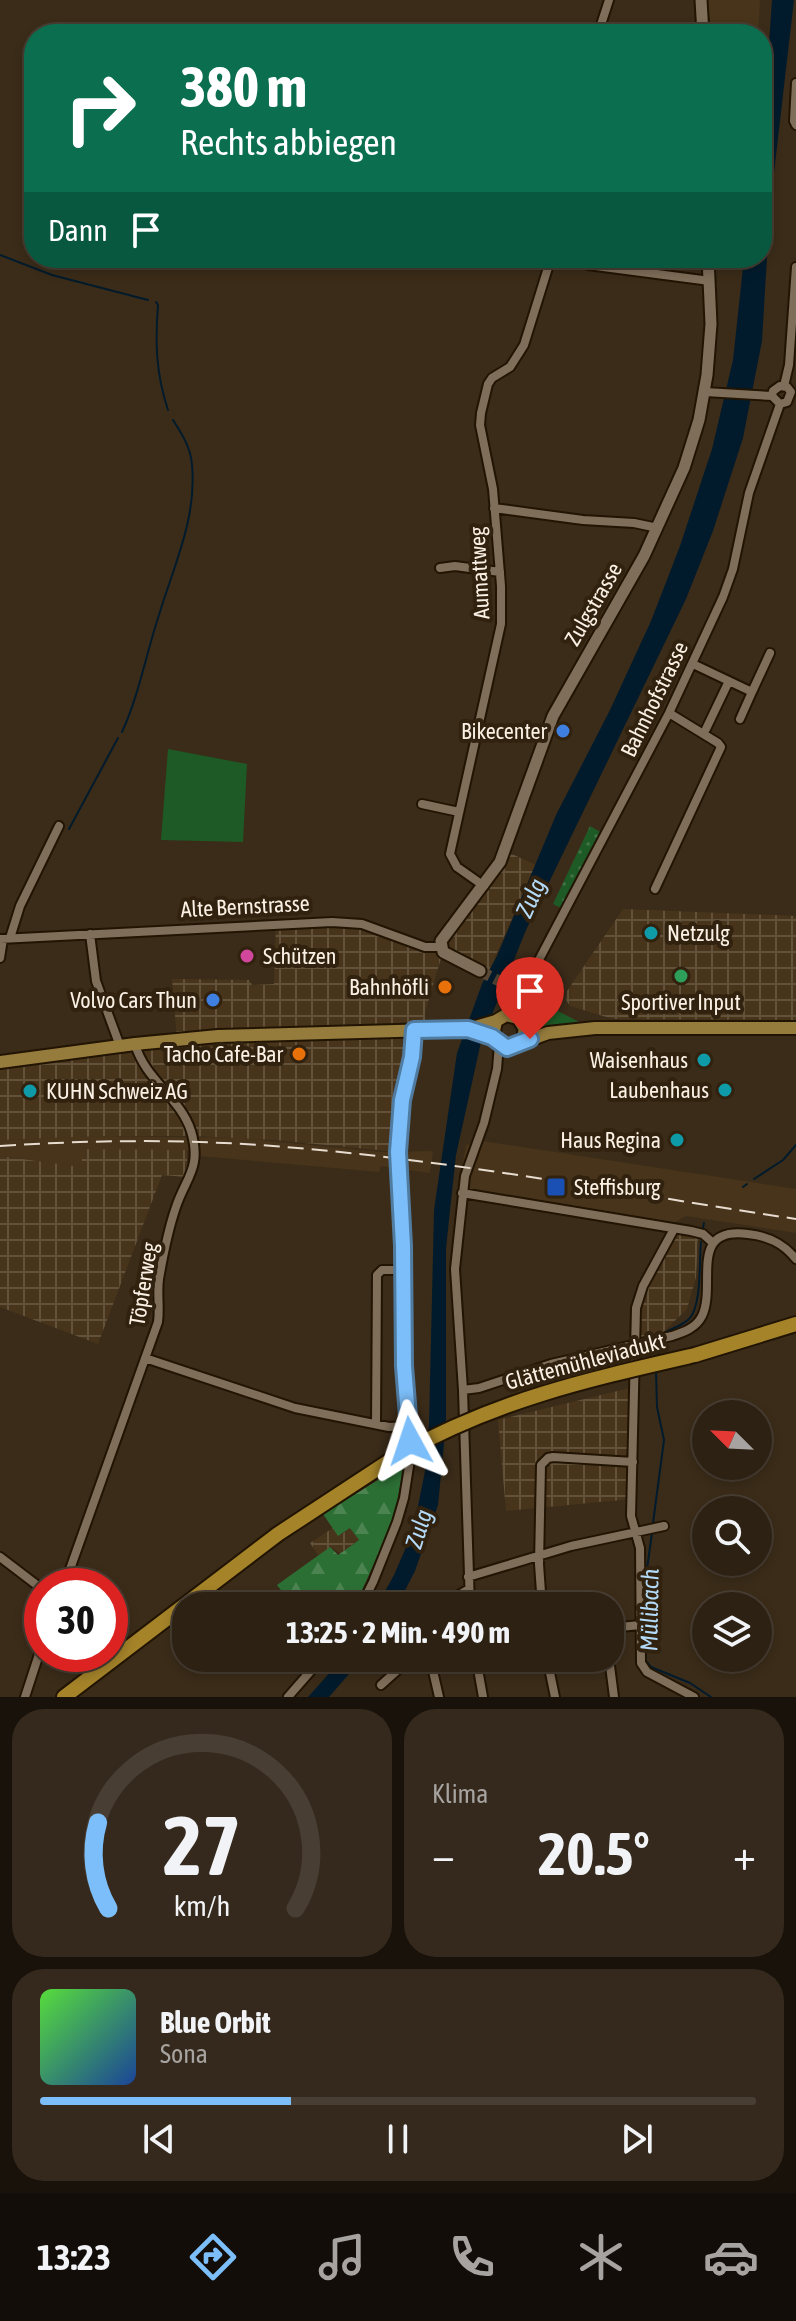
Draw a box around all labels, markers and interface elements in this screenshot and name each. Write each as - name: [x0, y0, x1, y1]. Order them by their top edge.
- text: 380 m: [180, 55, 307, 119]
- icon: right: [48, 56, 152, 160]
- text: Rechts abbiegen: [180, 121, 397, 163]
- icon: arrive: [124, 208, 168, 252]
- text: Dann: [48, 213, 108, 247]
- street label: Aumattweg: [464, 526, 494, 620]
- street label: Zulgstrasse: [559, 558, 627, 650]
- street label: Bahnhofstrasse: [615, 637, 693, 761]
- place label: Bikecenter: [461, 718, 548, 744]
- marker: Bikecenter: [554, 722, 572, 740]
- water label: Zulg: [510, 874, 551, 921]
- street label: Alte Bernstrasse: [180, 890, 310, 922]
- place label: Netzulg: [667, 920, 730, 946]
- marker: Netzulg: [642, 924, 660, 942]
- place label: Schützen: [263, 943, 336, 969]
- marker: Schützen: [238, 947, 256, 965]
- pin: [496, 957, 564, 1039]
- marker: Sportiver Input: [672, 967, 690, 985]
- icon: arrive: [508, 969, 552, 1013]
- place label: Bahnhöfli: [349, 974, 429, 1000]
- marker: Bahnhöfli: [436, 978, 454, 996]
- place label: Volvo Cars Thun: [70, 987, 197, 1013]
- place label: Sportiver Input: [621, 989, 741, 1015]
- marker: Volvo Cars Thun: [204, 991, 222, 1009]
- place label: Tacho Cafe-Bar: [164, 1041, 284, 1067]
- marker: Tacho Cafe-Bar: [290, 1045, 308, 1063]
- place label: Waisenhaus: [590, 1047, 688, 1073]
- marker: Waisenhaus: [695, 1051, 713, 1069]
- place label: Laubenhaus: [609, 1077, 709, 1103]
- place label: KUHN Schweiz AG: [46, 1078, 188, 1104]
- marker: Laubenhaus: [716, 1081, 734, 1099]
- marker: KUHN Schweiz AG: [21, 1082, 39, 1100]
- place label: Haus Regina: [560, 1127, 661, 1153]
- marker: Haus Regina: [668, 1131, 686, 1149]
- place label: Steffisburg: [574, 1174, 661, 1200]
- marker: Steffisburg: [545, 1176, 567, 1198]
- street label: Töpferweg: [124, 1240, 162, 1328]
- street label: Glättemühleviadukt: [502, 1327, 668, 1395]
- position arrow: [368, 1399, 452, 1483]
- north arrow: [692, 1400, 772, 1480]
- map controls: [692, 1400, 772, 1672]
- button: search: [692, 1496, 772, 1576]
- water label: Zulg: [400, 1506, 437, 1552]
- speed limit sign: 30: [24, 1568, 128, 1672]
- water label: Mülibach: [635, 1568, 664, 1652]
- button: layers: [692, 1592, 772, 1672]
- text: 13:25 · 2 Min. · 490 m: [286, 1615, 510, 1649]
- text: Klima: [432, 1779, 488, 1809]
- text: 27: [163, 1797, 241, 1893]
- text: 20.5°: [538, 1819, 650, 1888]
- text: −: [432, 1829, 455, 1879]
- text: +: [733, 1829, 756, 1879]
- text: km/h: [174, 1889, 230, 1922]
- text: Blue Orbit: [160, 2005, 271, 2039]
- text: Sona: [160, 2039, 208, 2069]
- icon: previous: [137, 2117, 181, 2161]
- icon: pause: [376, 2117, 420, 2161]
- icon: next: [615, 2117, 659, 2161]
- icon: directions: [185, 2229, 241, 2285]
- icon: music: [314, 2229, 370, 2285]
- icon: phone: [444, 2229, 500, 2285]
- icon: climate: [573, 2229, 629, 2285]
- icon: car: [703, 2229, 759, 2285]
- text: 13:23: [37, 2236, 111, 2278]

